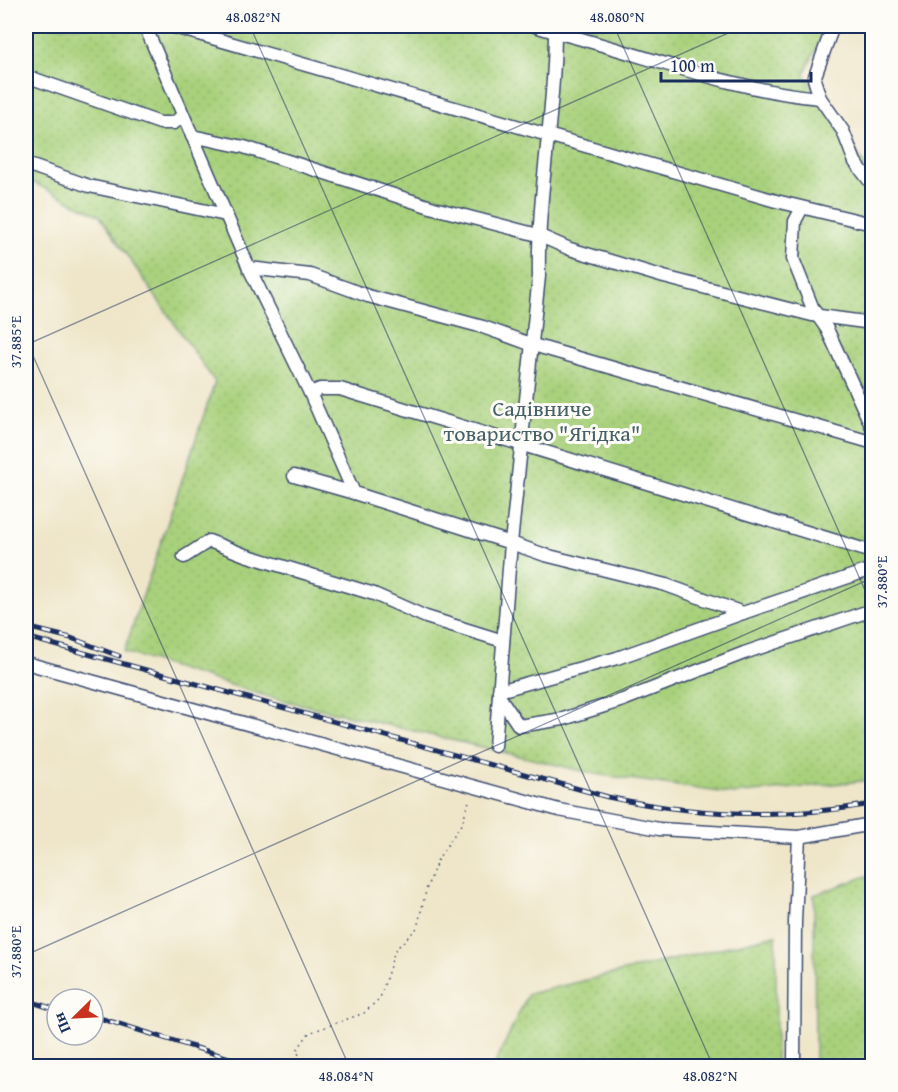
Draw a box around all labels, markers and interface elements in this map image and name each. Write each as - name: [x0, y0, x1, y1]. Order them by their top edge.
- text: 48.082°N: [226, 6, 281, 27]
- text: 48.080°N: [590, 6, 645, 27]
- scale bar: [661, 45, 811, 83]
- text: 100 m: [670, 52, 715, 79]
- text: 37.885°E: [5, 315, 26, 368]
- park label: Садівниче товариство "Ягідка": [444, 392, 640, 449]
- text: 37.880°E: [871, 555, 892, 608]
- text: 37.880°E: [5, 925, 26, 978]
- north arrow: [45, 987, 105, 1047]
- text: Пн: [46, 1009, 76, 1037]
- text: 48.084°N: [319, 1065, 374, 1086]
- text: 48.082°N: [683, 1065, 738, 1086]

